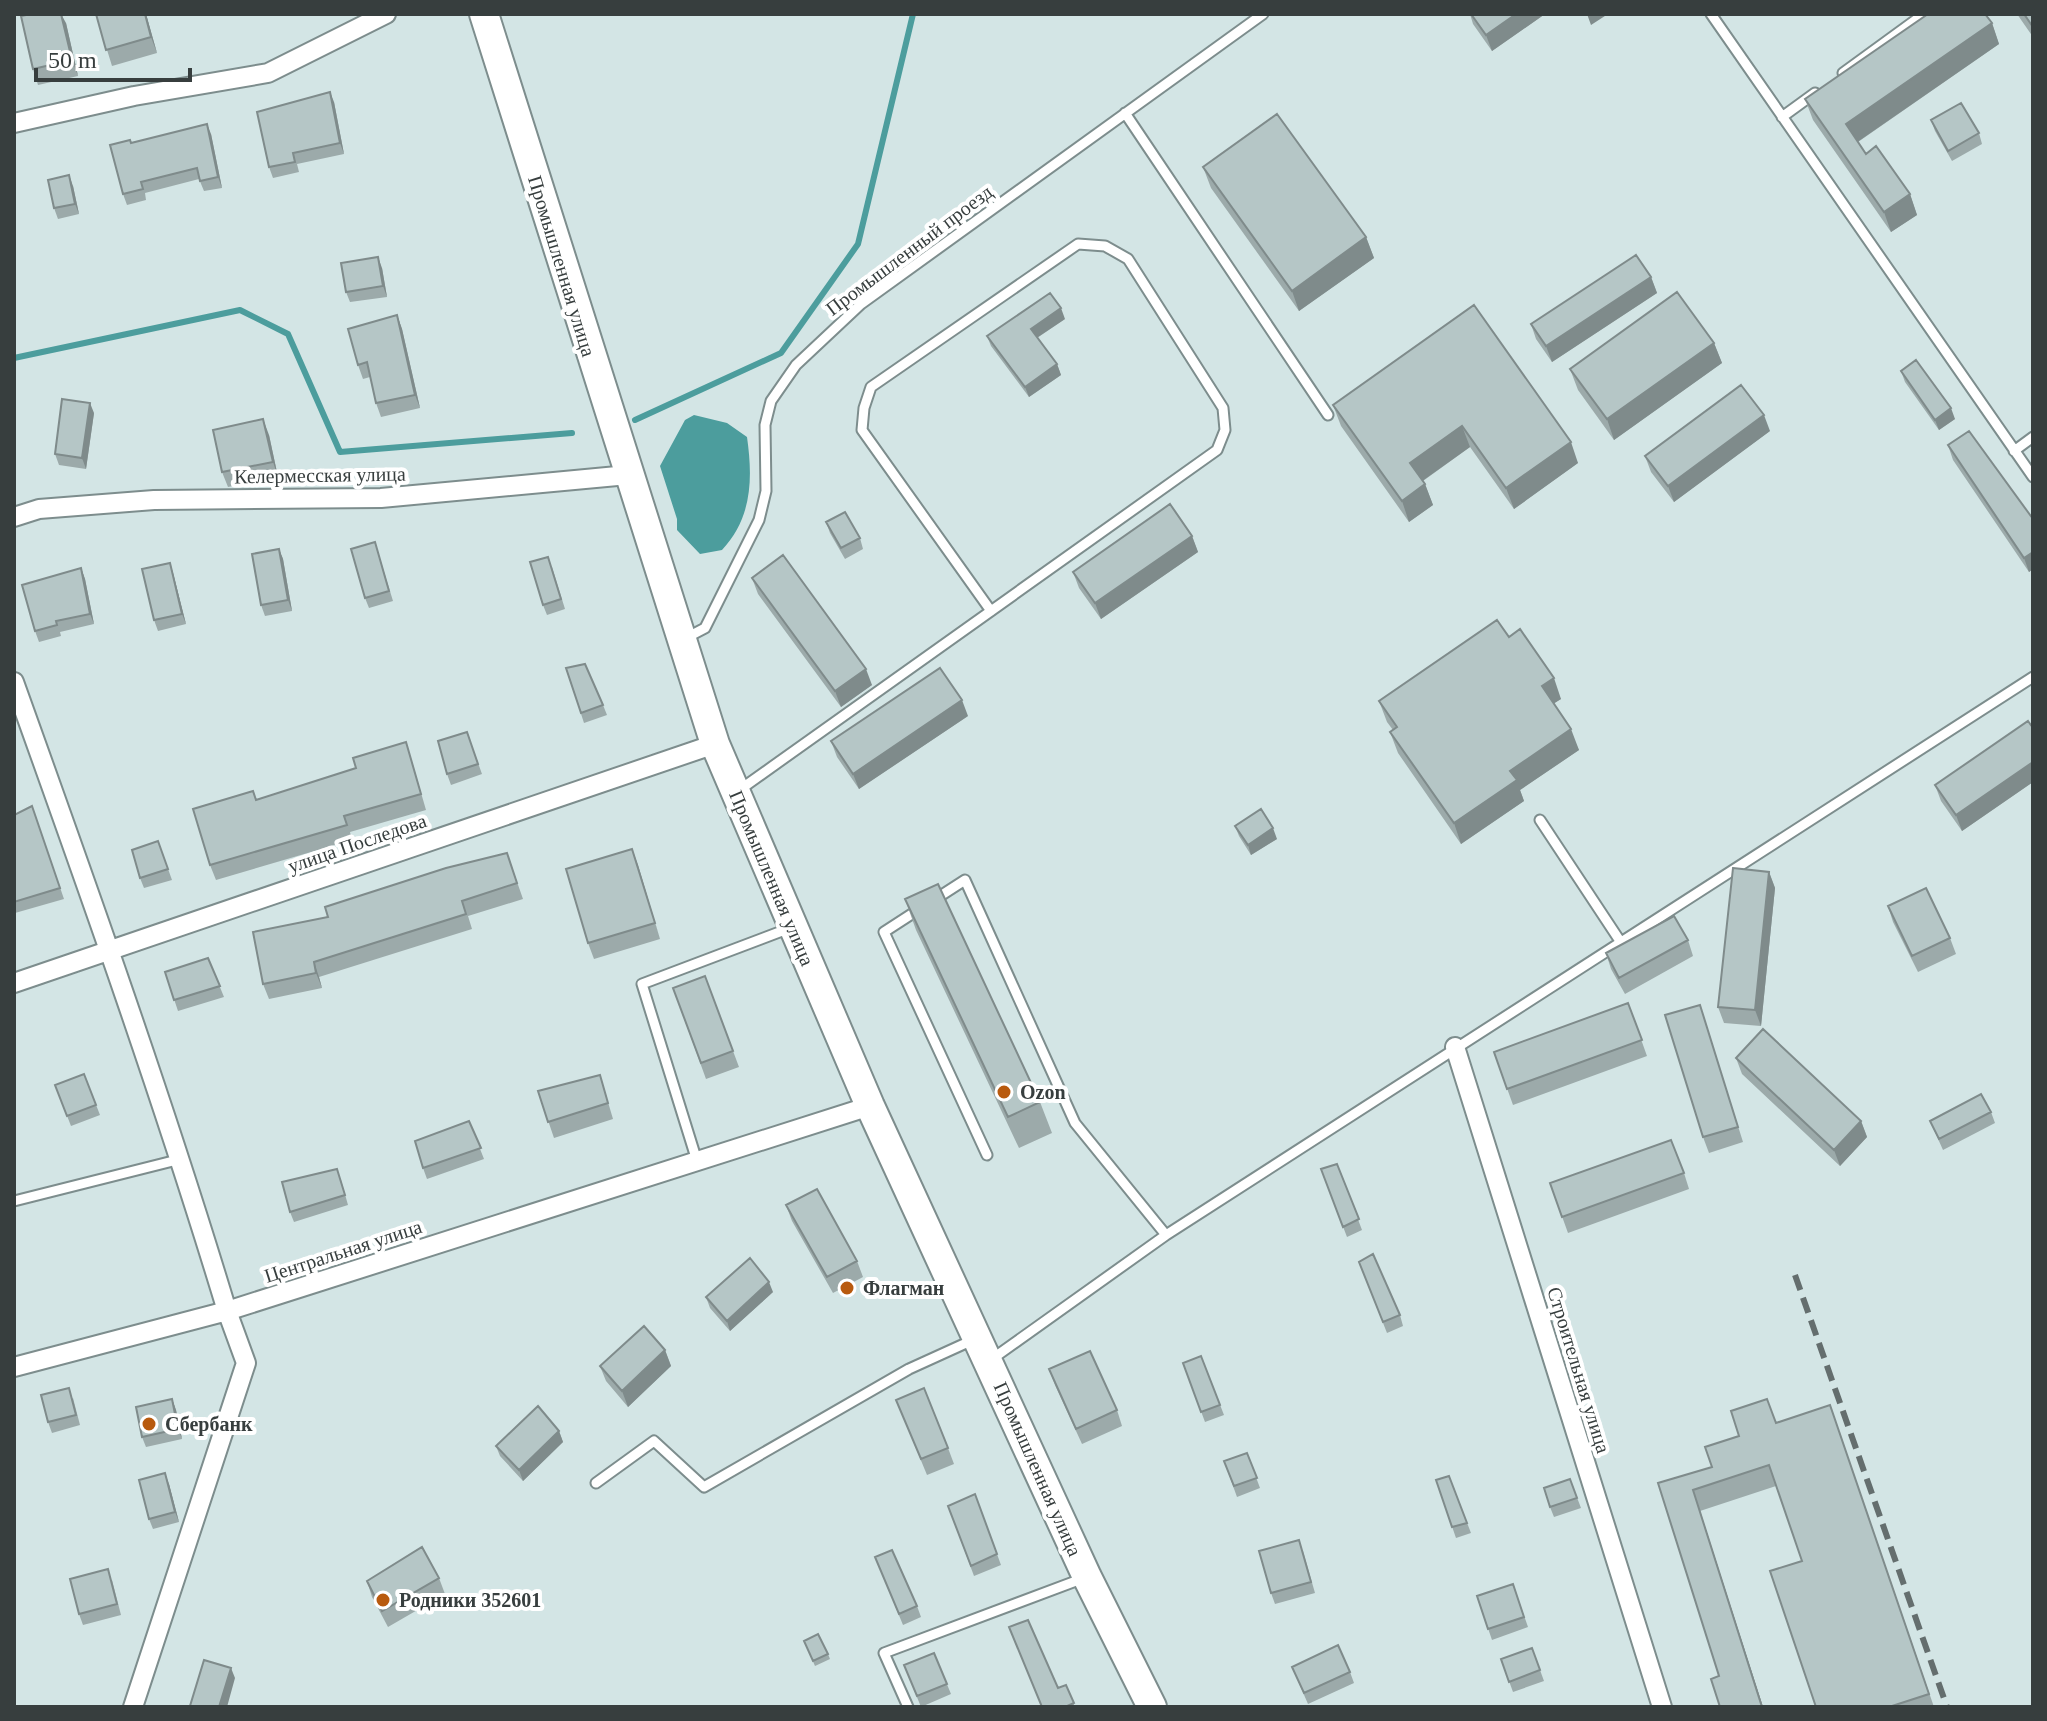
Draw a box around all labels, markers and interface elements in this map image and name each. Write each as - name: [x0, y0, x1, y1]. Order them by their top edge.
- scale bar: [36, 32, 190, 82]
- text: 50 m: [48, 47, 97, 73]
- street label: Промышленная улица: [523, 173, 600, 360]
- street label: Промышленный проезд: [821, 180, 997, 321]
- street label: Келермесская улица: [234, 463, 406, 488]
- street label: Промышленная улица: [724, 787, 819, 969]
- street label: улица Последова: [285, 809, 430, 878]
- place label: Ozon: [1020, 1081, 1066, 1103]
- marker: Ozon: [995, 1083, 1013, 1101]
- street label: Центральная улица: [261, 1215, 425, 1288]
- place label: Флагман: [863, 1277, 944, 1299]
- marker: Флагман: [838, 1279, 856, 1297]
- street label: Строительная улица: [1542, 1284, 1615, 1456]
- street label: Промышленная улица: [989, 1379, 1086, 1560]
- place label: Сбербанк: [165, 1413, 253, 1436]
- marker: Сбербанк: [140, 1415, 158, 1433]
- place label: Родники 352601: [399, 1589, 541, 1611]
- marker: Родники 352601: [374, 1591, 392, 1609]

